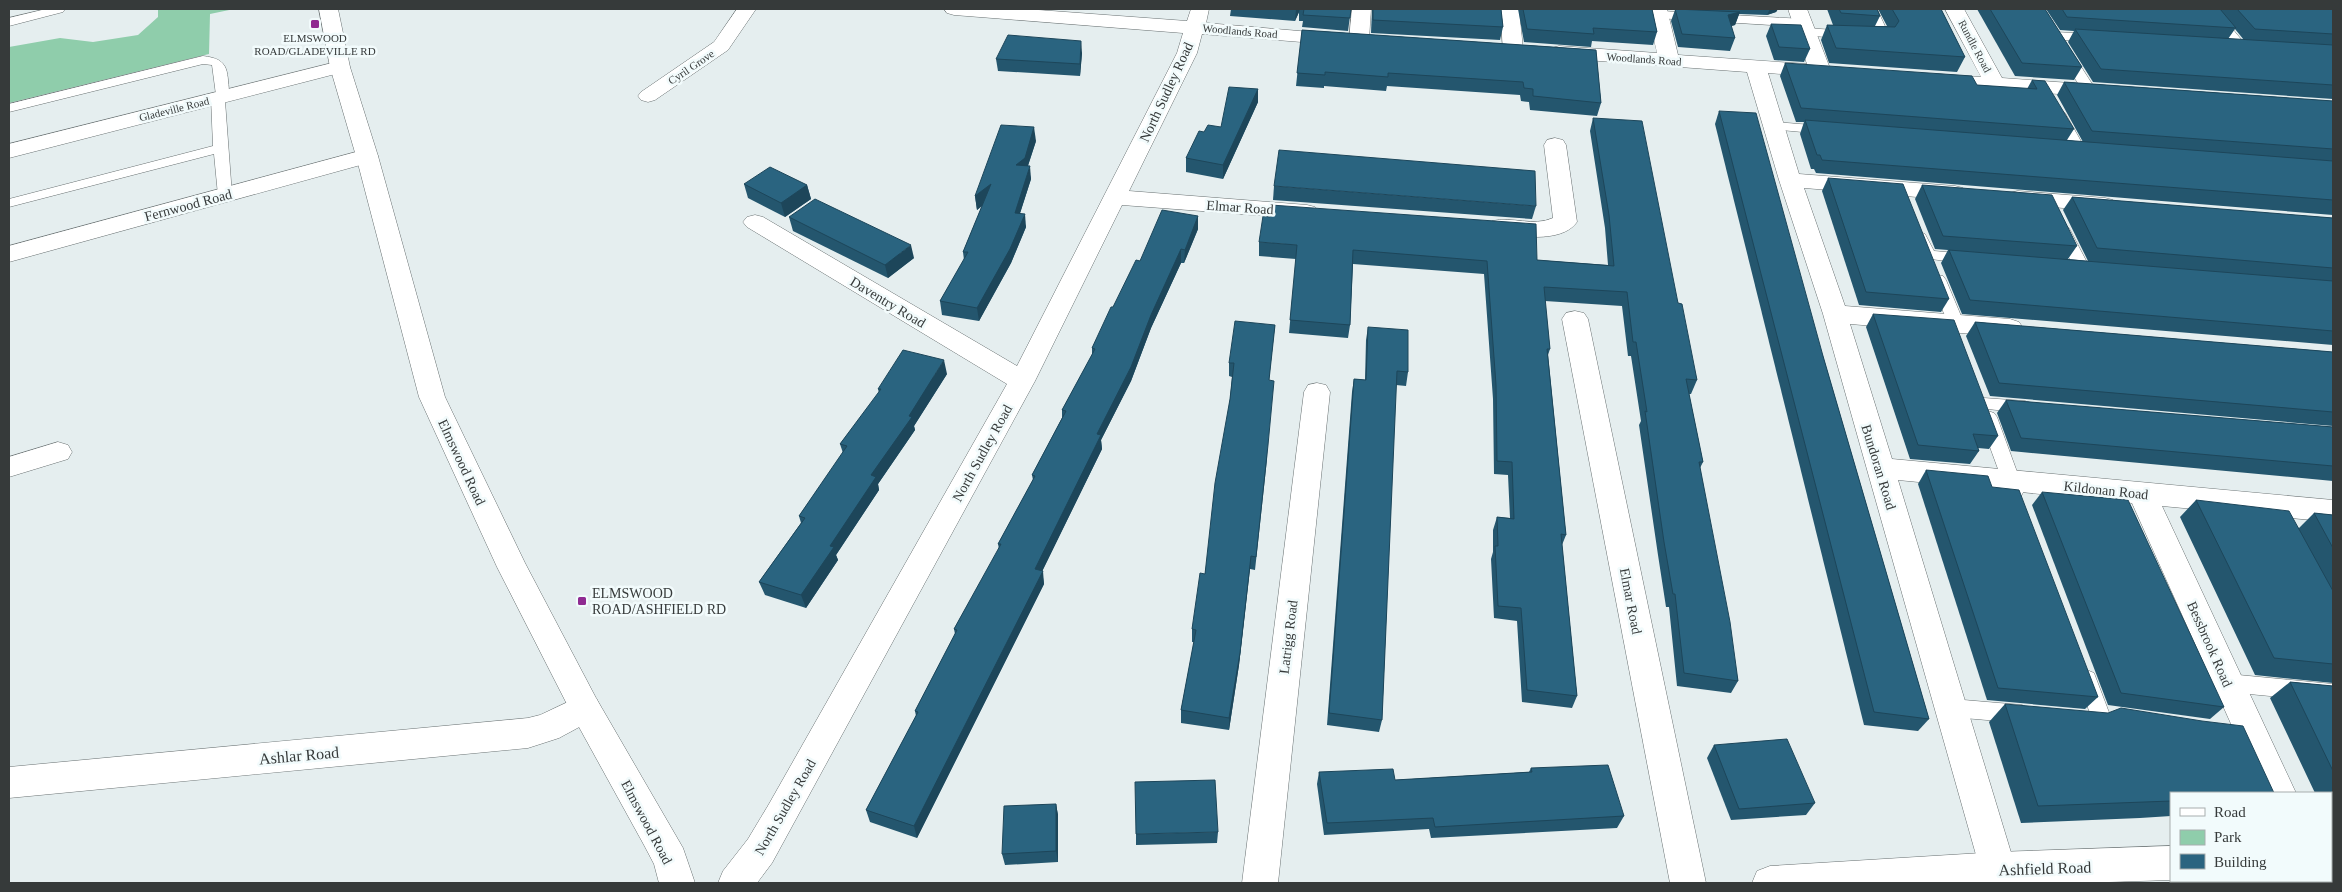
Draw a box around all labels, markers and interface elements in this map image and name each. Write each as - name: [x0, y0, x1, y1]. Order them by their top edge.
- marker: ELMSWOOD ROAD/GLADEVILLE RD: [309, 18, 321, 30]
- street label: Rundle Road: [1956, 18, 1994, 75]
- street label: Woodlands Road: [1202, 22, 1278, 40]
- place label: ELMSWOOD ROAD/GLADEVILLE RD: [254, 32, 376, 57]
- street label: North Sudley Road: [1137, 40, 1196, 144]
- street label: Cyril Grove: [666, 47, 716, 87]
- street label: Woodlands Road: [1606, 50, 1682, 68]
- street label: Gladeville Road: [138, 94, 211, 124]
- street label: Fernwood Road: [143, 187, 233, 224]
- street label: Elmar Road: [1206, 198, 1274, 217]
- street label: Daventry Road: [847, 274, 928, 331]
- street label: North Sudley Road: [950, 402, 1015, 504]
- street label: Elmswood Road: [435, 417, 488, 508]
- street label: Bundoran Road: [1858, 423, 1899, 512]
- street label: Kildonan Road: [2063, 479, 2149, 502]
- street label: Elmar Road: [1617, 567, 1644, 636]
- place label: ELMSWOOD ROAD/ASHFIELD RD: [592, 586, 726, 617]
- marker: ELMSWOOD ROAD/ASHFIELD RD: [576, 595, 588, 607]
- street label: Latrigg Road: [1277, 599, 1300, 675]
- street label: Bessbrook Road: [2184, 599, 2235, 689]
- street label: Ashlar Road: [258, 744, 340, 767]
- street label: North Sudley Road: [752, 757, 819, 858]
- street label: Elmswood Road: [618, 778, 675, 867]
- legend: [2170, 792, 2332, 882]
- text: Road: [2214, 804, 2246, 820]
- text: Park: [2214, 829, 2242, 845]
- text: Building: [2214, 854, 2267, 870]
- street label: Ashfield Road: [1998, 858, 2092, 879]

